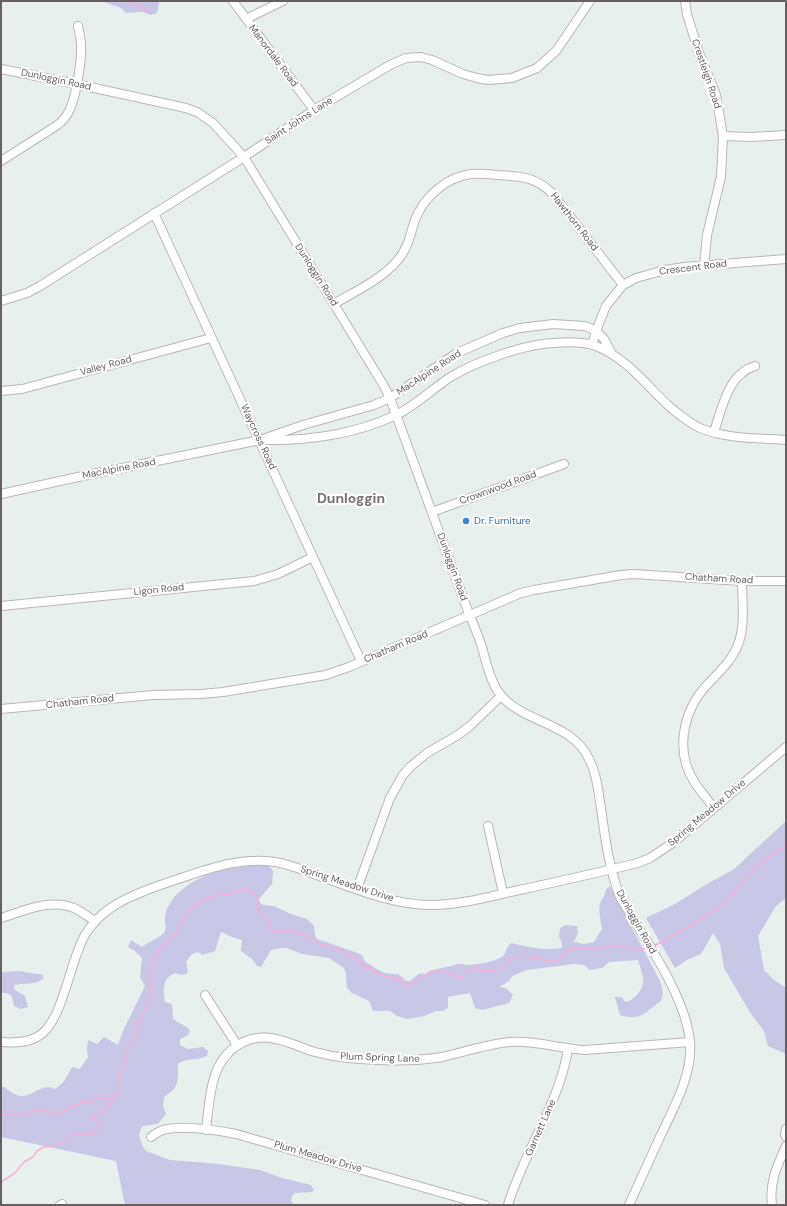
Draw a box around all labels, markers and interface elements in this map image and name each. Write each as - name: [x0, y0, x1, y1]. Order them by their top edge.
- street label: Manordale Road: [246, 23, 300, 89]
- street label: Crestleigh Road: [688, 38, 724, 110]
- street label: Dunloggin Road: [20, 67, 92, 93]
- street label: Saint Johns Lane: [263, 95, 335, 147]
- street label: Hawthorn Road: [547, 190, 601, 254]
- street label: Dunloggin Road: [292, 241, 340, 309]
- street label: Crescent Road: [658, 258, 728, 278]
- street label: MacAlpine Road: [395, 348, 463, 398]
- street label: Valley Road: [79, 353, 133, 379]
- street label: Waycross Road: [238, 402, 278, 472]
- street label: MacAlpine Road: [81, 456, 157, 482]
- street label: Crownwood Road: [458, 468, 538, 508]
- district label: Dunloggin: [317, 491, 385, 507]
- place label: Dr. Furniture: [474, 515, 531, 527]
- marker: Dr. Furniture: [461, 516, 471, 526]
- street label: Dunloggin Road: [434, 531, 470, 603]
- street label: Chatham Road: [685, 571, 753, 587]
- street label: Ligon Road: [133, 581, 185, 599]
- street label: Chatham Road: [362, 628, 430, 666]
- street label: Chatham Road: [45, 692, 115, 712]
- street label: Spring Meadow Drive: [666, 777, 748, 849]
- street label: Spring Meadow Drive: [299, 863, 395, 905]
- street label: Dunloggin Road: [613, 888, 659, 956]
- street label: Plum Spring Lane: [340, 1051, 420, 1065]
- street label: Garnett Lane: [523, 1098, 559, 1158]
- street label: Plum Meadow Drive: [273, 1139, 363, 1175]

